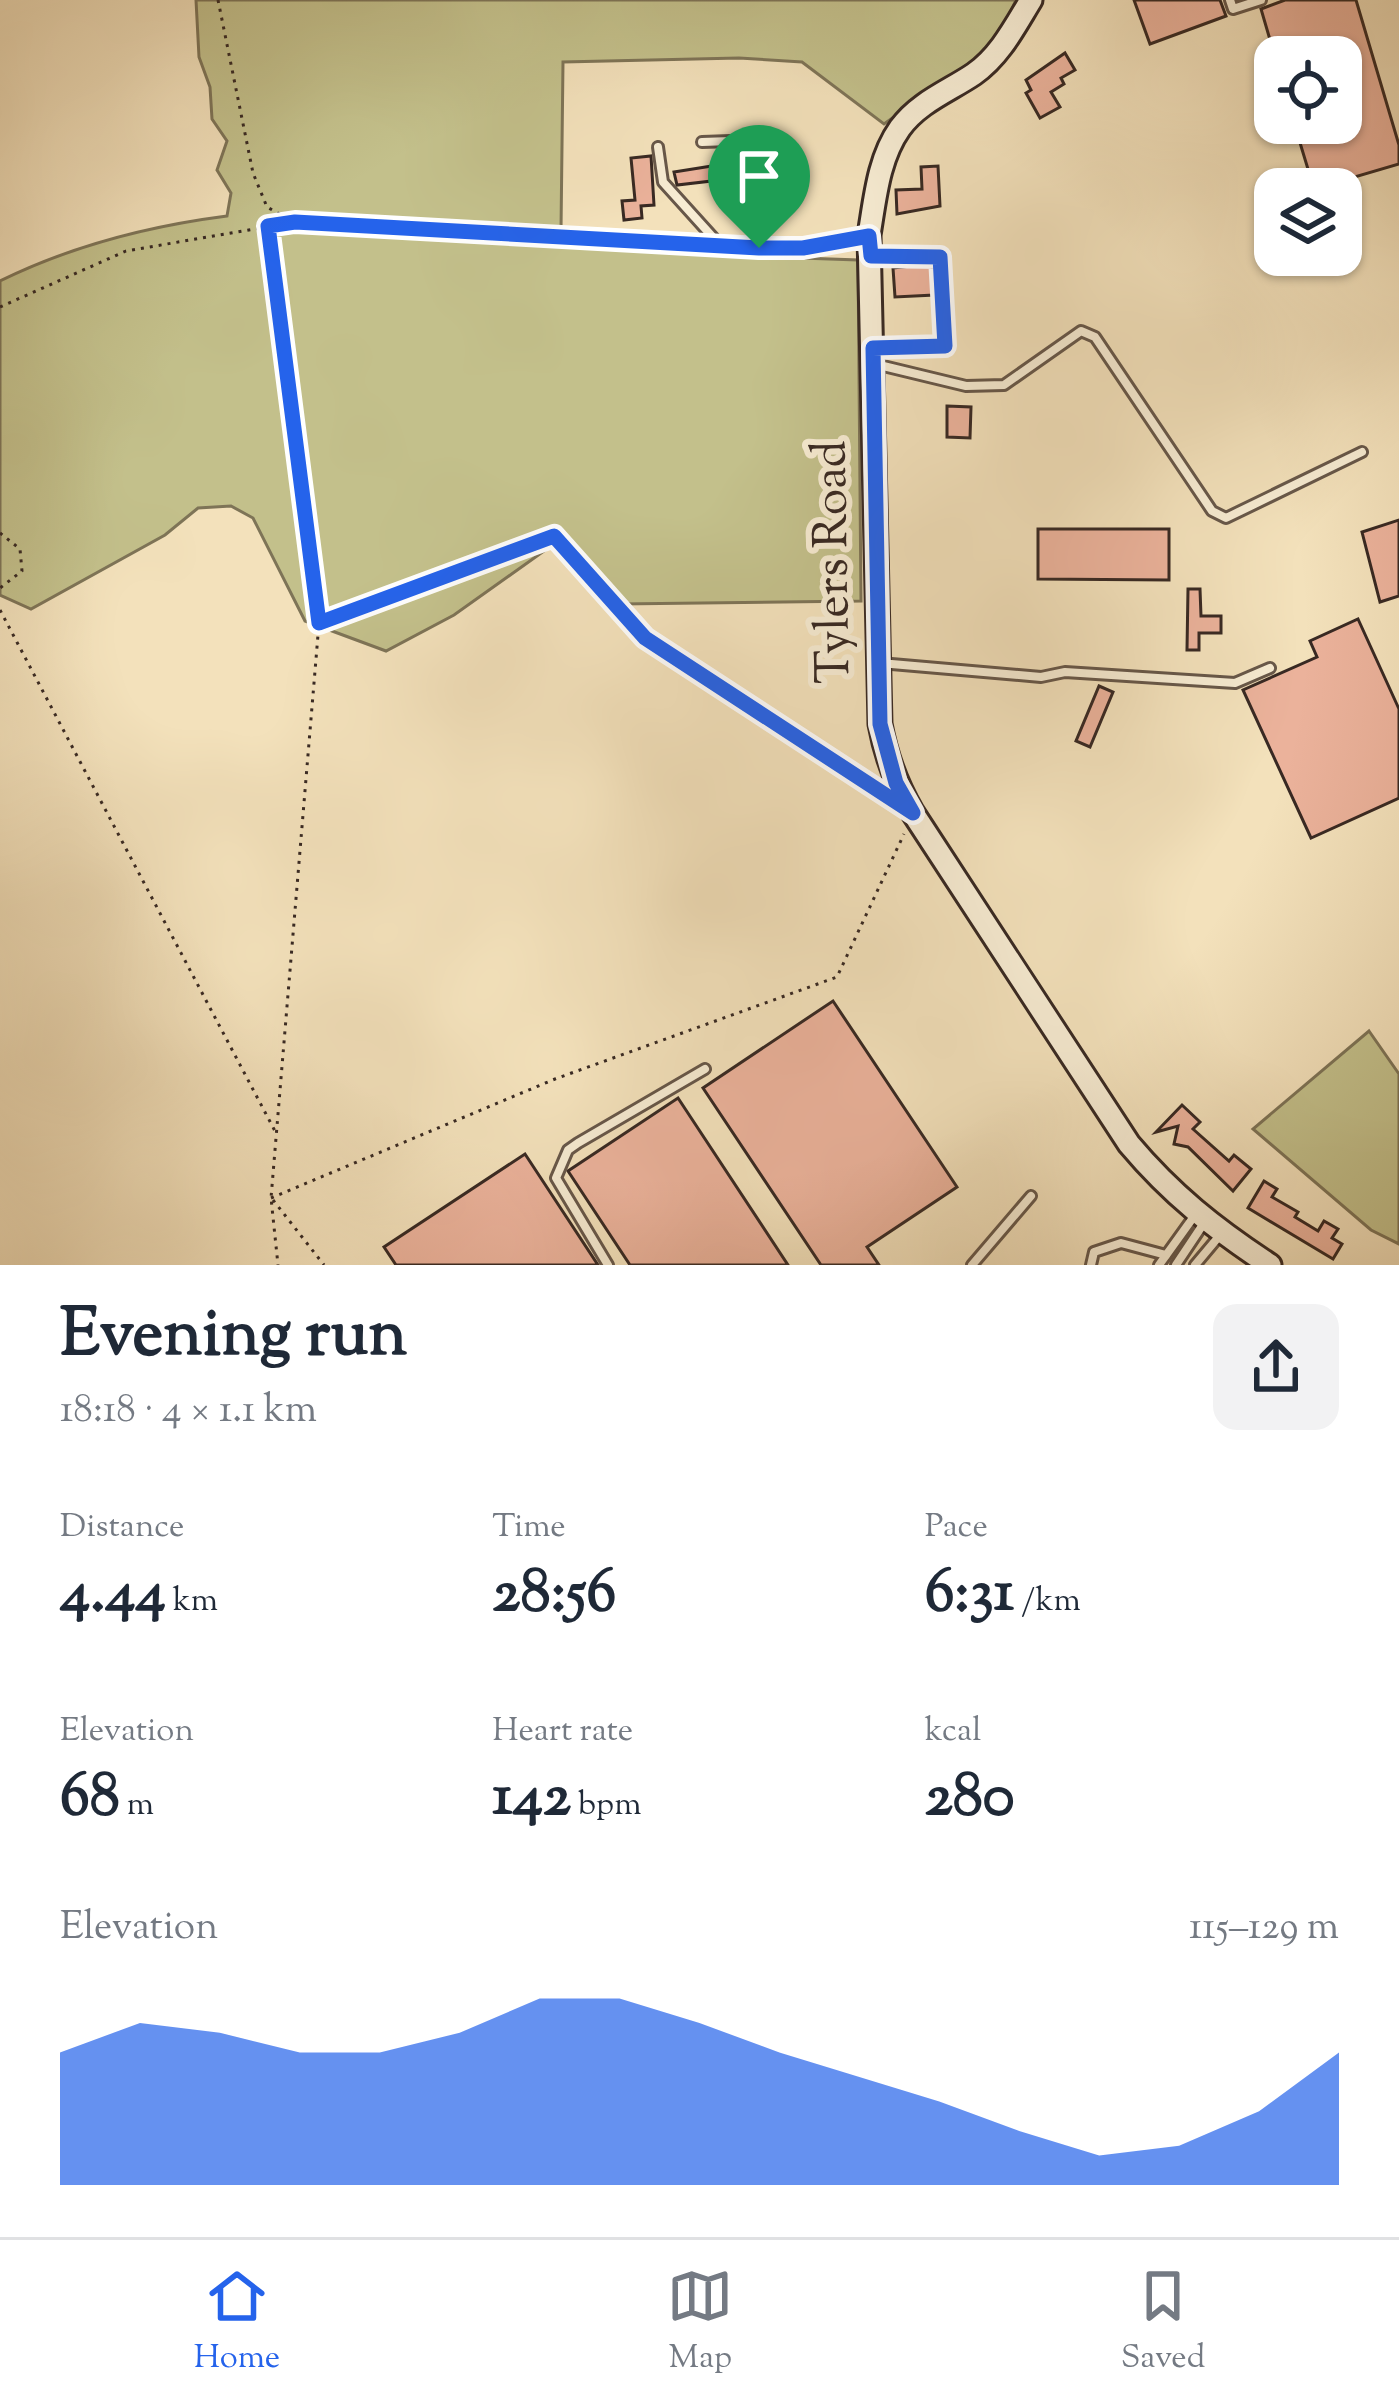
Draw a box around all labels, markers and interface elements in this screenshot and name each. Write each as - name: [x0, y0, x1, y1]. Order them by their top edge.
- map controls: [1254, 36, 1362, 276]
- button: locate: [1254, 36, 1362, 144]
- pin: [708, 125, 810, 248]
- icon: arrive: [726, 143, 792, 209]
- button: layers: [1254, 168, 1362, 276]
- street label: Tylers Road: [798, 440, 872, 684]
- text: Evening run: [60, 1291, 407, 1386]
- button: share: [1213, 1304, 1339, 1430]
- text: 18:18 · 4 × 1.1 km: [60, 1384, 317, 1440]
- text: Distance: [60, 1504, 184, 1552]
- text: Time: [492, 1504, 566, 1552]
- text: Pace: [925, 1504, 988, 1552]
- text: 4.44: [60, 1552, 166, 1639]
- text: 28:56: [492, 1552, 616, 1639]
- text: 6:31: [925, 1552, 1014, 1639]
- text: km: [166, 1578, 218, 1626]
- text: /km: [1014, 1578, 1081, 1626]
- text: Elevation: [60, 1708, 194, 1756]
- text: Heart rate: [492, 1708, 633, 1756]
- text: kcal: [925, 1708, 981, 1756]
- text: 68: [60, 1756, 120, 1843]
- text: 142: [492, 1756, 571, 1843]
- text: 280: [925, 1756, 1014, 1843]
- text: m: [120, 1782, 154, 1830]
- text: bpm: [571, 1782, 641, 1830]
- text: Elevation: [60, 1901, 218, 1957]
- text: 115–129 m: [1189, 1901, 1339, 1957]
- tab: Home: [194, 2263, 280, 2383]
- tab: Map: [667, 2263, 733, 2383]
- tab: Saved: [1121, 2263, 1205, 2383]

